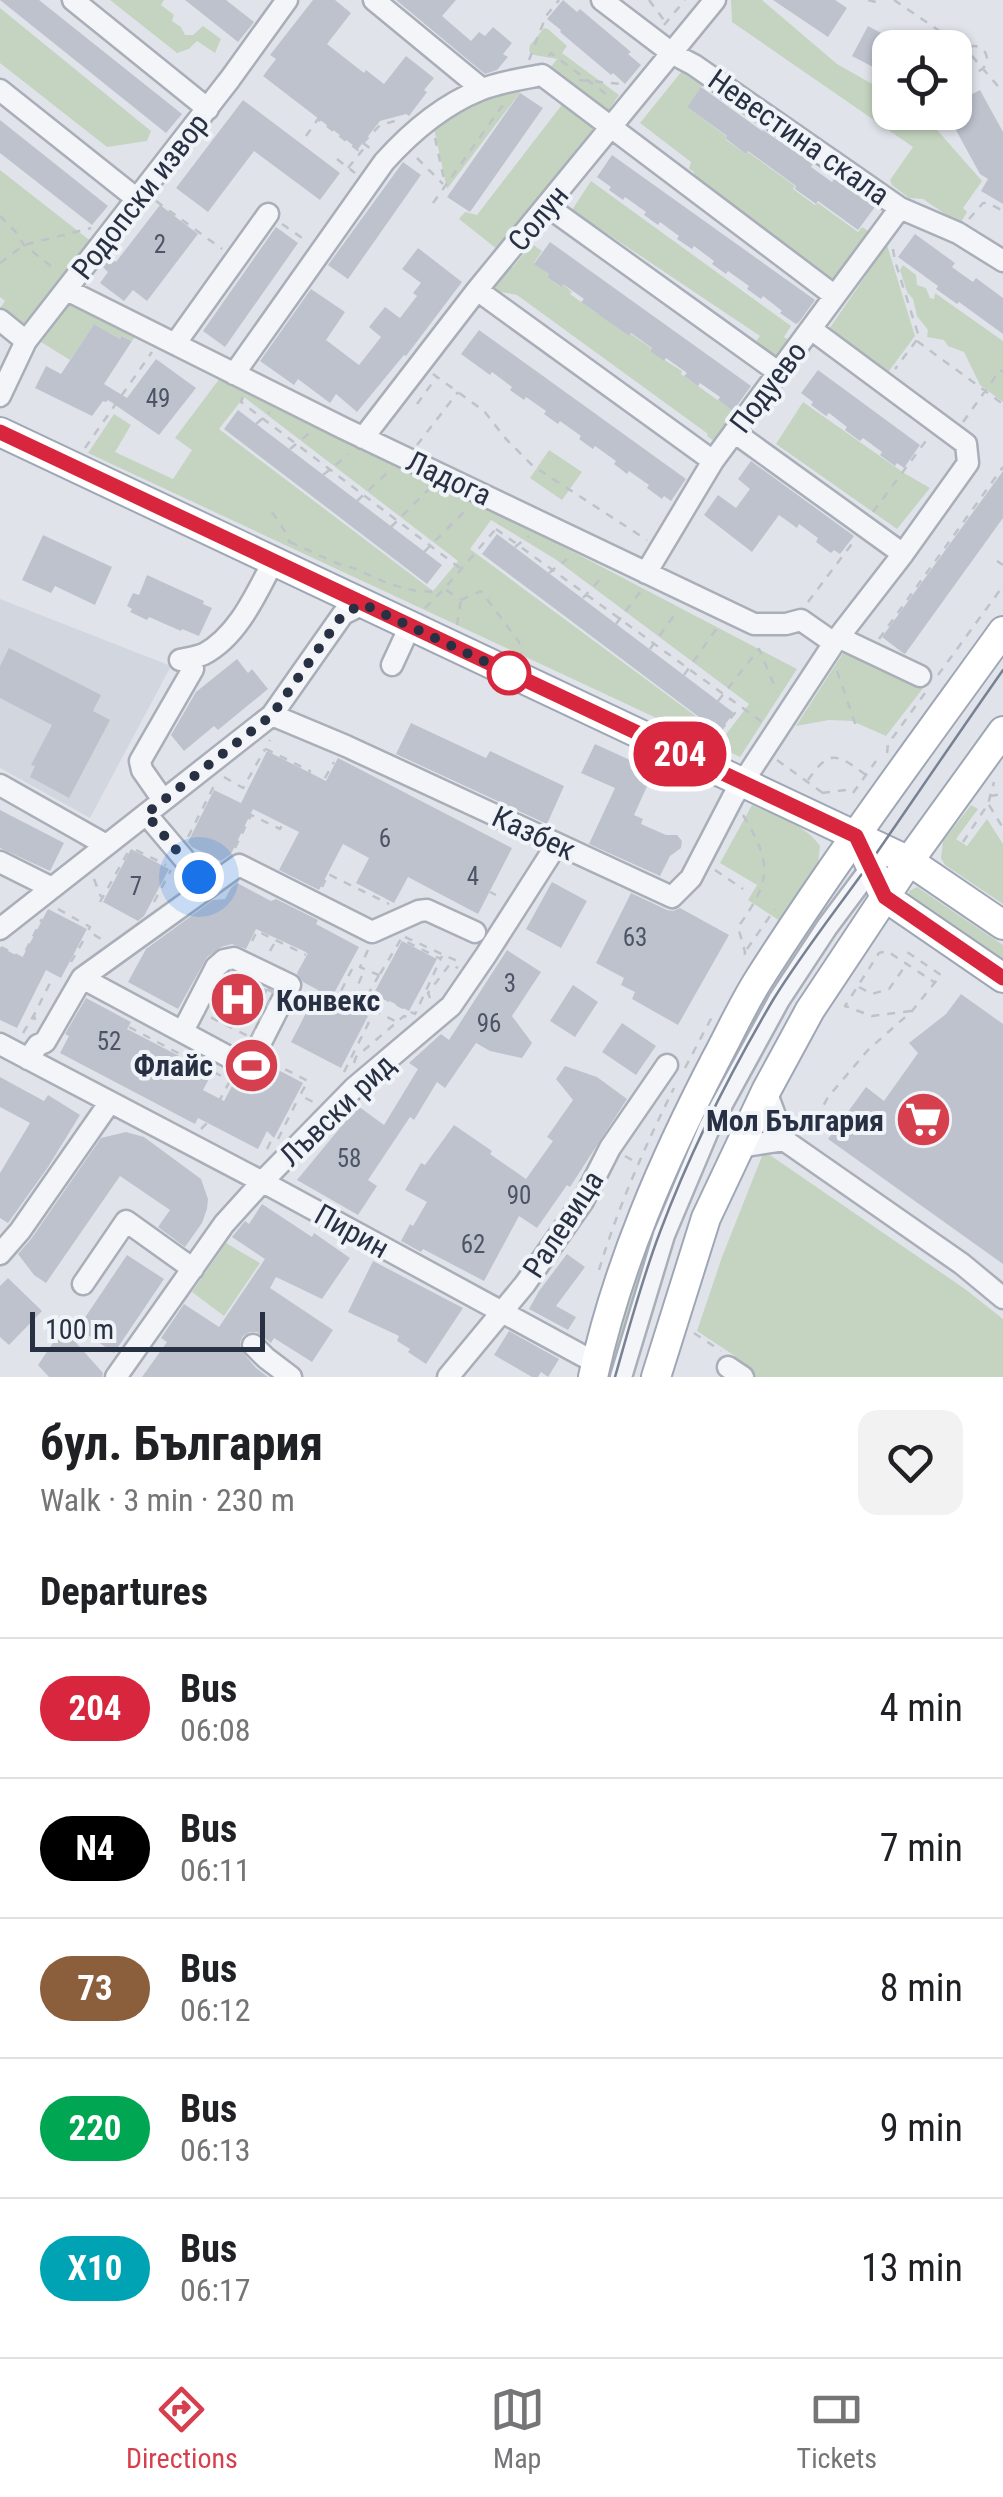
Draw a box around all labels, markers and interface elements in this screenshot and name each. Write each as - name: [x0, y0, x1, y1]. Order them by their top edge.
- map controls: [872, 30, 972, 130]
- button: locate: [872, 30, 972, 130]
- street label: Невестина скала: [702, 62, 896, 212]
- street label: Родопски извор: [64, 106, 216, 286]
- street label: Солун: [501, 178, 575, 258]
- house number: 2: [154, 230, 166, 259]
- street label: Подуево: [722, 334, 814, 440]
- house number: 49: [146, 384, 170, 413]
- street label: Ладога: [401, 443, 497, 513]
- unlabelled marker: [488, 652, 530, 694]
- line badge: 204: [622, 722, 738, 786]
- text: 204: [653, 734, 707, 775]
- street label: Казбек: [487, 799, 581, 867]
- house number: 6: [379, 824, 391, 853]
- your location: [174, 852, 224, 902]
- house number: 4: [467, 862, 479, 891]
- house number: 7: [130, 872, 142, 901]
- house number: 63: [623, 923, 647, 952]
- house number: 3: [504, 969, 516, 998]
- hospital icon: Конвекс: [207, 970, 267, 1030]
- place label: Конвекс: [276, 983, 380, 1018]
- house number: 96: [477, 1009, 501, 1038]
- house number: 52: [97, 1027, 121, 1056]
- sports icon: Флайс: [222, 1035, 282, 1095]
- street label: Лъвски рид: [272, 1047, 402, 1173]
- place label: Флайс: [133, 1048, 213, 1083]
- supermarket icon: Мол България: [893, 1090, 953, 1150]
- place label: Мол България: [706, 1103, 884, 1138]
- house number: 58: [337, 1144, 361, 1173]
- street label: Ралевица: [515, 1164, 611, 1284]
- house number: 90: [507, 1181, 531, 1210]
- street label: Пирин: [309, 1196, 395, 1266]
- house number: 62: [461, 1230, 485, 1259]
- scale bar: [30, 1307, 265, 1352]
- text: 100 m: [45, 1313, 114, 1346]
- button: heart: [858, 1410, 963, 1515]
- text: бул. България: [40, 1415, 323, 1472]
- text: Walk · 3 min · 230 m: [40, 1481, 295, 1519]
- text: Departures: [40, 1570, 208, 1614]
- text: Bus: [180, 1667, 237, 1711]
- text: 4 min: [880, 1686, 963, 1730]
- text: 204: [68, 1688, 122, 1729]
- text: 06:08: [180, 1711, 251, 1749]
- text: Bus: [180, 1807, 237, 1851]
- text: 7 min: [880, 1826, 963, 1870]
- text: N4: [75, 1828, 115, 1869]
- text: 06:11: [180, 1851, 251, 1889]
- text: Bus: [180, 1947, 237, 1991]
- text: 8 min: [880, 1966, 963, 2010]
- text: 73: [77, 1968, 113, 2009]
- text: 06:12: [180, 1991, 251, 2029]
- text: Bus: [180, 2087, 237, 2131]
- text: 9 min: [880, 2106, 963, 2150]
- text: 220: [68, 2108, 122, 2149]
- text: 06:13: [180, 2131, 251, 2169]
- text: Bus: [180, 2227, 237, 2271]
- text: 13 min: [861, 2246, 963, 2290]
- text: Х10: [68, 2248, 122, 2289]
- text: 06:17: [180, 2271, 251, 2309]
- tab: Directions: [126, 2382, 238, 2475]
- tab: Map: [490, 2382, 545, 2475]
- tab: Tickets: [797, 2382, 877, 2475]

